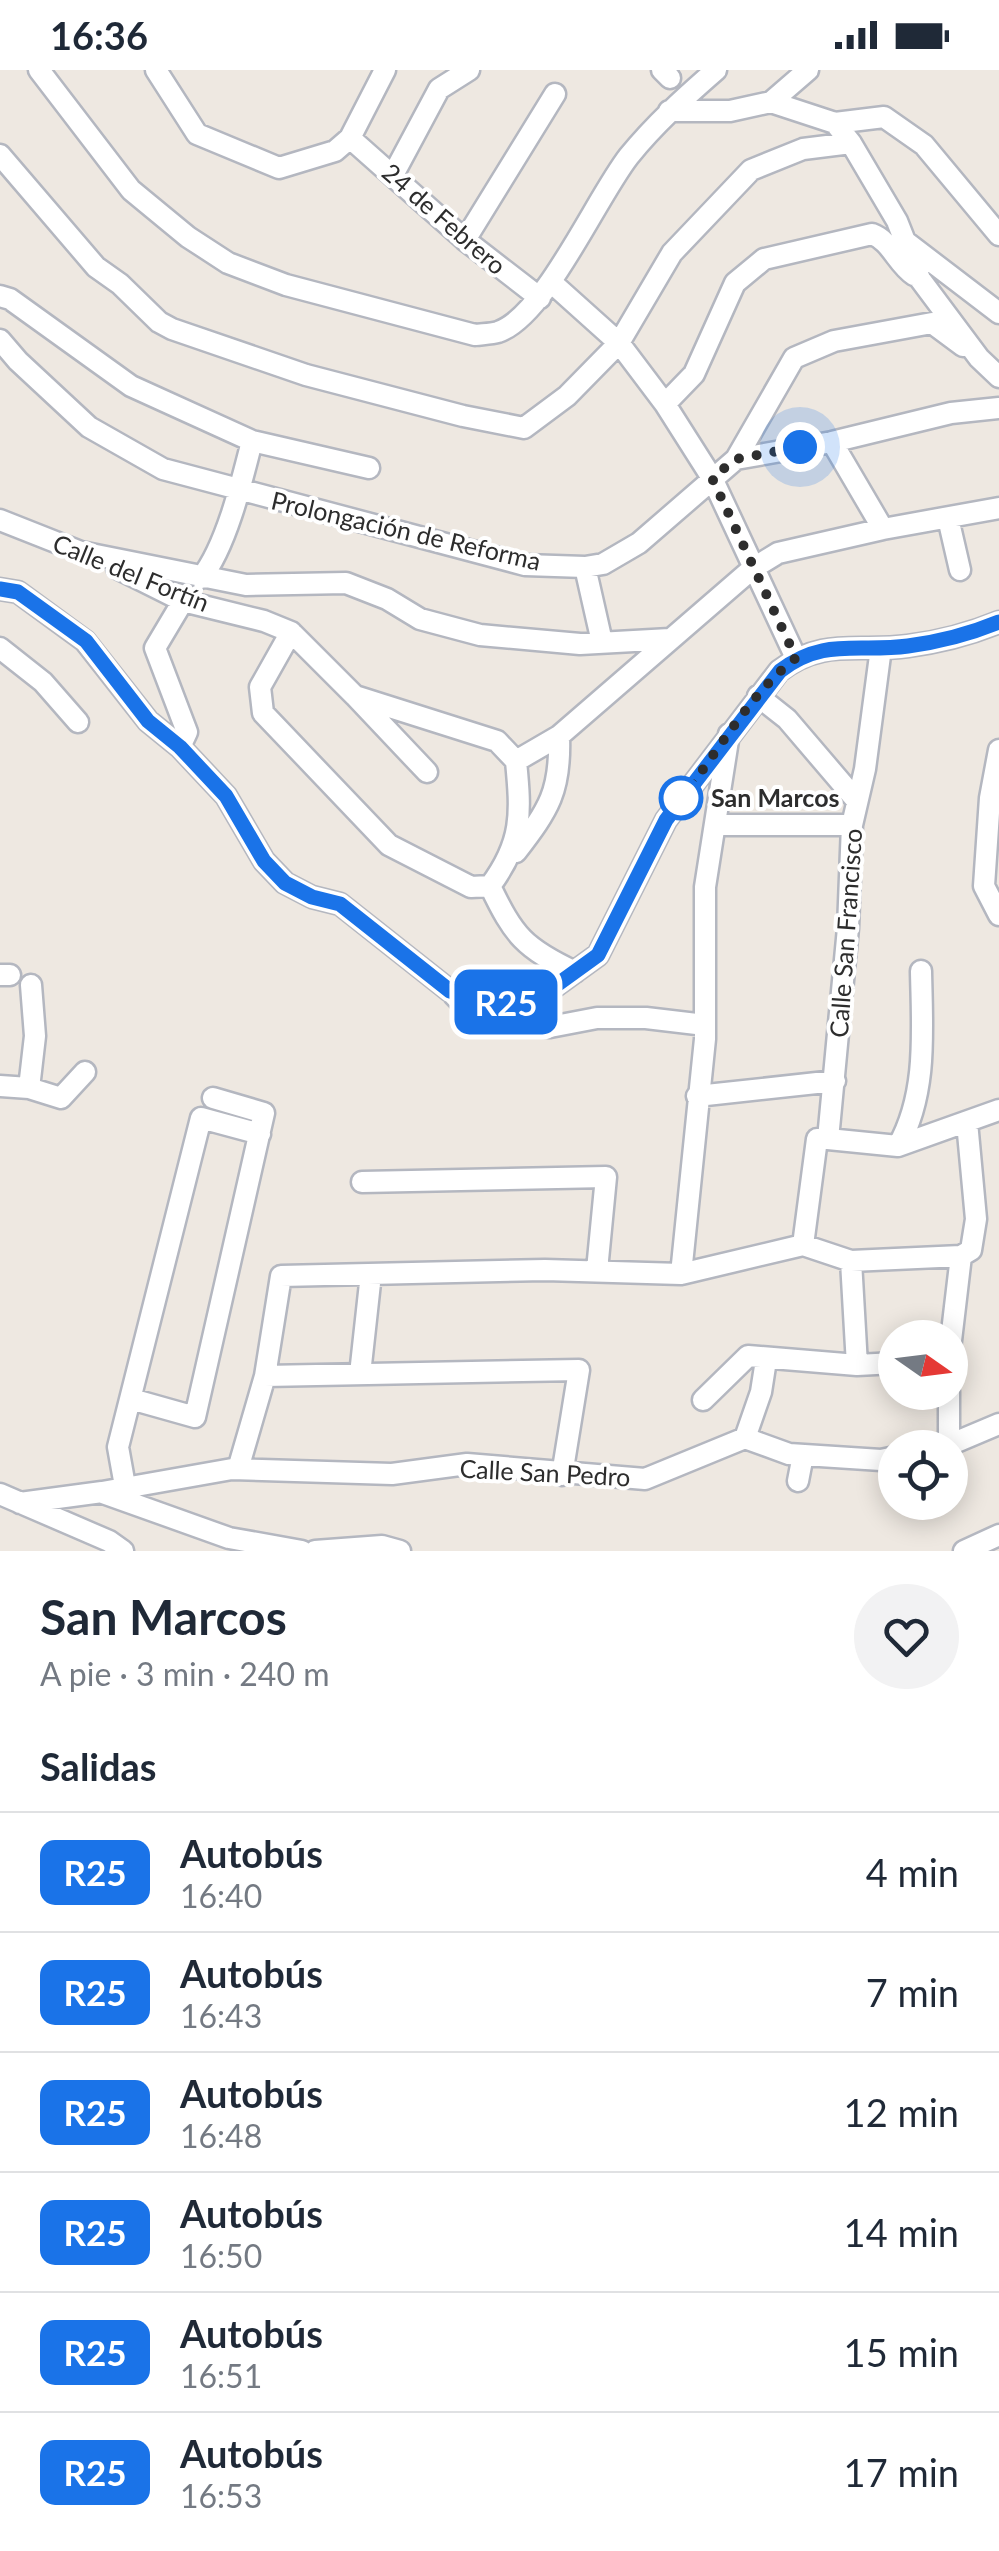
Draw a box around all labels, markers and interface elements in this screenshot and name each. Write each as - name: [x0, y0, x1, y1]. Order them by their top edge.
- text: 16:36: [50, 12, 148, 58]
- street label: 24 de Febrero: [377, 156, 513, 280]
- your location: [775, 422, 825, 472]
- street label: Prolongación de Reforma: [269, 484, 544, 576]
- street label: Calle del Fortín: [49, 527, 214, 617]
- marker: San Marcos: [660, 777, 702, 819]
- place label: San Marcos: [711, 782, 840, 812]
- street label: Calle San Francisco: [823, 827, 867, 1039]
- line badge: R25: [448, 970, 564, 1034]
- text: R25: [474, 981, 538, 1023]
- north arrow: [878, 1320, 968, 1410]
- map controls: [878, 1320, 968, 1520]
- button: locate: [878, 1430, 968, 1520]
- street label: Calle San Pedro: [459, 1453, 631, 1491]
- button: heart: [854, 1584, 959, 1689]
- text: San Marcos: [40, 1588, 287, 1645]
- text: A pie · 3 min · 240 m: [40, 1654, 330, 1693]
- text: Salidas: [40, 1743, 157, 1789]
- text: Autobús: [180, 1830, 323, 1876]
- text: 4 min: [866, 1849, 959, 1895]
- text: R25: [63, 1851, 127, 1893]
- text: 16:40: [180, 1876, 262, 1915]
- text: Autobús: [180, 1950, 323, 1996]
- text: 7 min: [866, 1969, 959, 2015]
- text: R25: [63, 1971, 127, 2013]
- text: 16:43: [180, 1996, 262, 2035]
- text: Autobús: [180, 2070, 323, 2116]
- text: 12 min: [844, 2089, 959, 2135]
- text: R25: [63, 2091, 127, 2133]
- text: 16:48: [180, 2116, 262, 2155]
- text: Autobús: [180, 2190, 323, 2236]
- text: 14 min: [844, 2209, 959, 2255]
- text: R25: [63, 2211, 127, 2253]
- text: 16:50: [180, 2236, 262, 2275]
- text: Autobús: [180, 2310, 323, 2356]
- text: 15 min: [844, 2329, 959, 2375]
- text: R25: [63, 2331, 127, 2373]
- text: 16:51: [180, 2356, 262, 2395]
- text: Autobús: [180, 2430, 323, 2476]
- text: 17 min: [844, 2449, 959, 2495]
- text: R25: [63, 2451, 127, 2493]
- text: 16:53: [180, 2476, 262, 2515]

